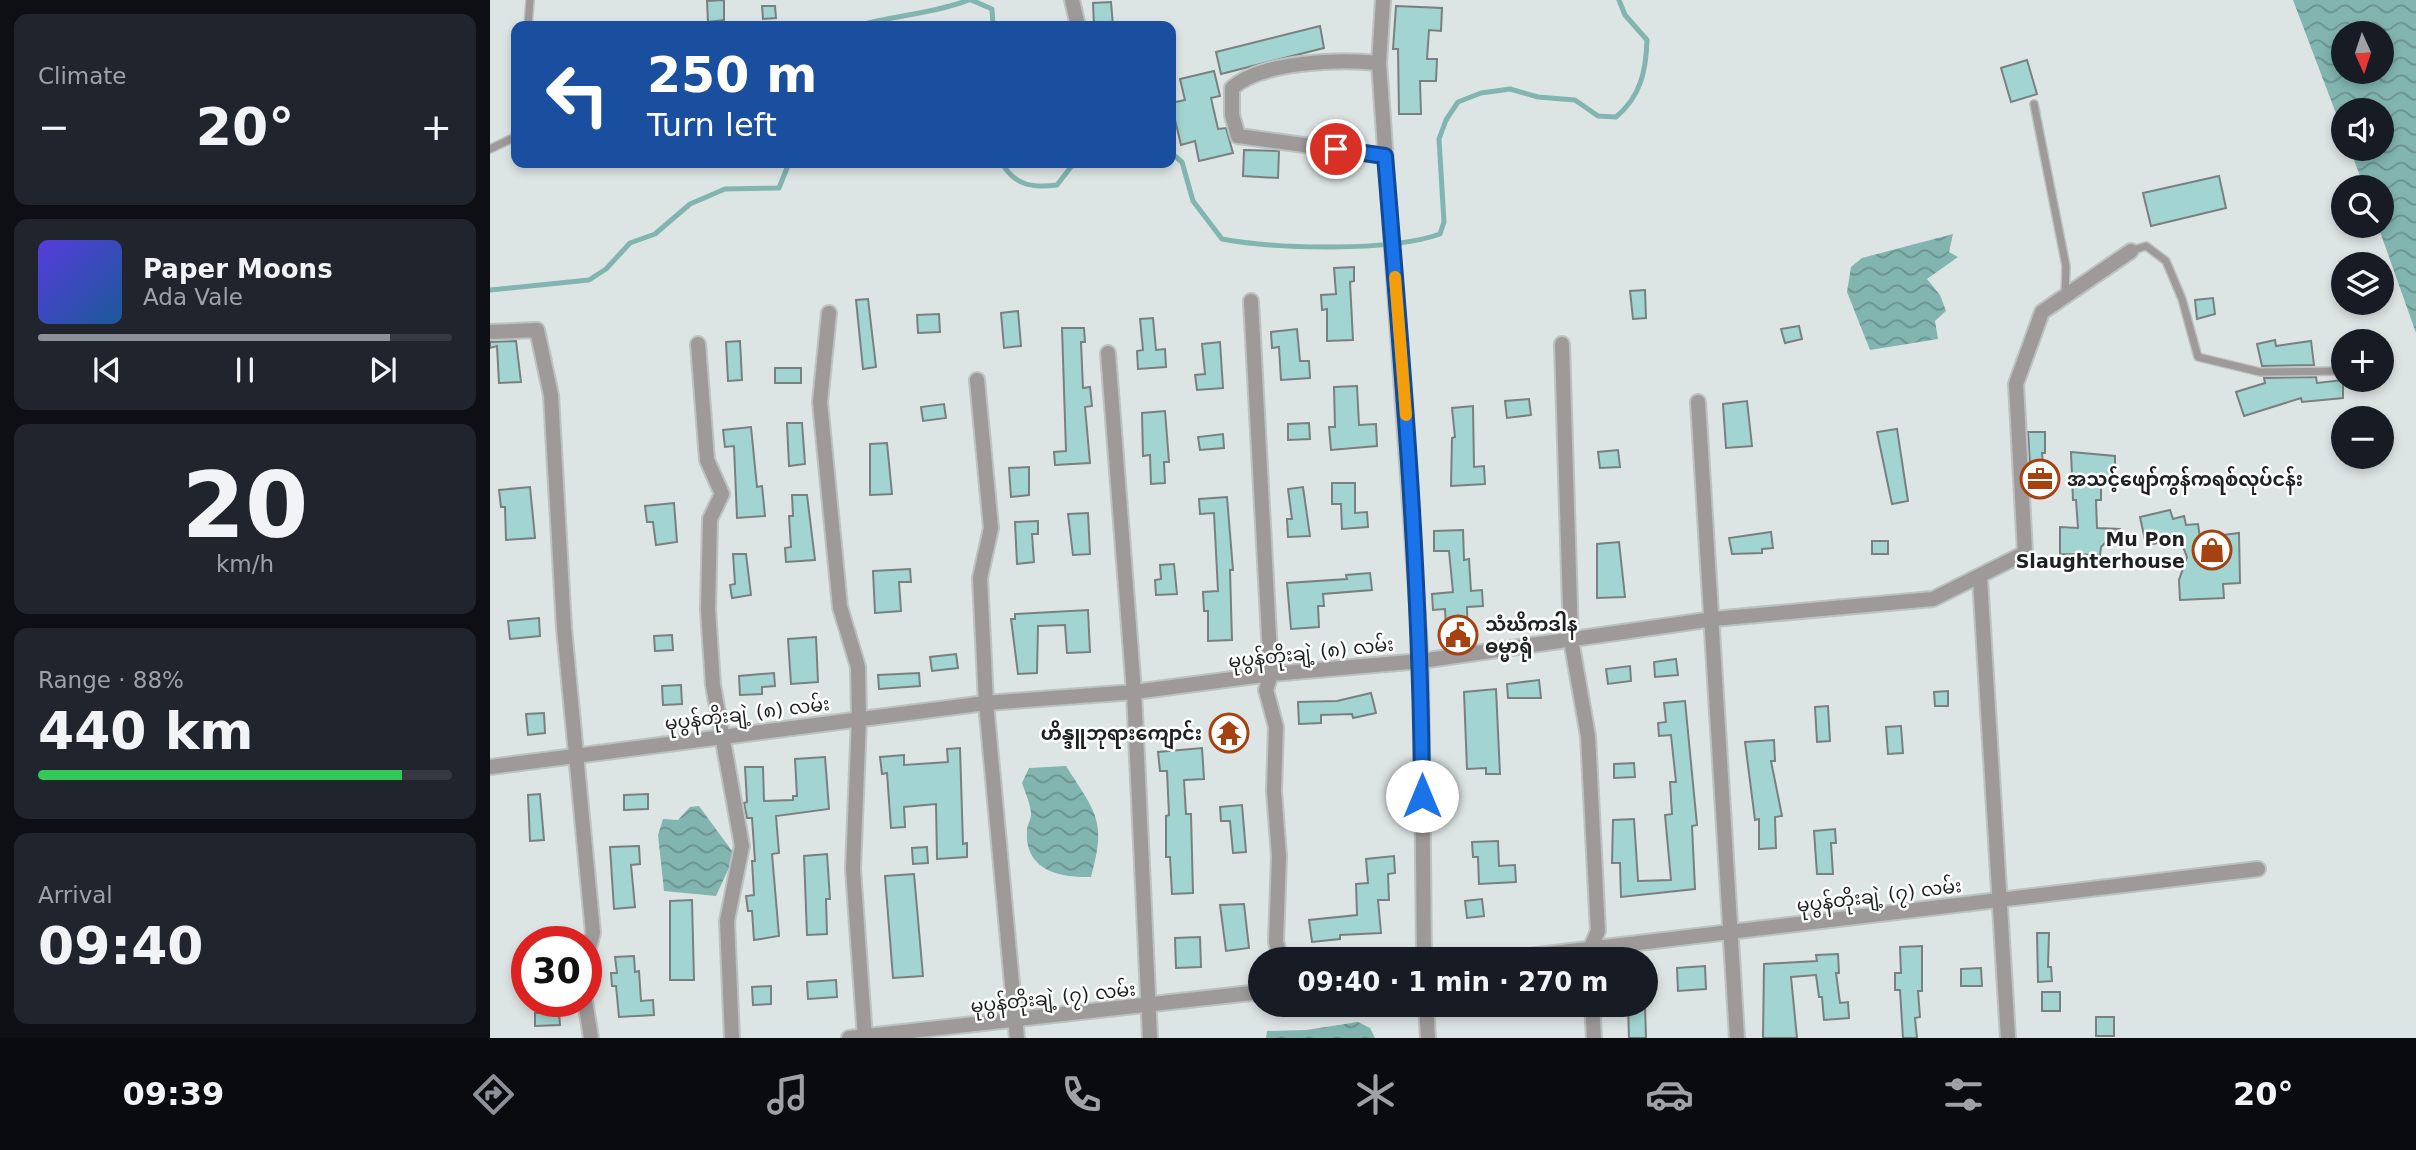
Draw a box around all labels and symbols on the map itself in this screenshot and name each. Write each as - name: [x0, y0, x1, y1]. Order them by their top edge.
- north arrow: [2331, 21, 2394, 84]
- pin: [1306, 119, 1366, 179]
- office icon: အသင့်ဖျော်ကွန်ကရစ်လုပ်ငန်း: [2019, 458, 2061, 500]
- place label: အသင့်ဖျော်ကွန်ကရစ်လုပ်ငန်း: [2067, 466, 2303, 496]
- place label: Mu Pon Slaughterhouse: [2016, 528, 2185, 572]
- shop icon: Mu Pon Slaughterhouse: [2191, 529, 2233, 571]
- place label: သံဃိကဒါန ဓမ္မာရုံ: [1485, 611, 1578, 662]
- public building icon: သံဃိကဒါန ဓမ္မာရုံ: [1437, 614, 1479, 656]
- street label: မုပွန်တိုးချဲ့ (၈) လမ်း: [1227, 629, 1395, 678]
- street label: မုပွန်တိုးချဲ့ (၈) လမ်း: [663, 689, 832, 740]
- temple icon: ဟိန္ဒူဘုရားကျောင်း: [1208, 712, 1250, 754]
- place label: ဟိန္ဒူဘုရားကျောင်း: [1041, 720, 1202, 750]
- position arrow: [1385, 759, 1459, 833]
- street label: မုပွန်တိုးချဲ့ (၇) လမ်း: [1795, 871, 1963, 922]
- speed limit sign: 30: [511, 926, 602, 1017]
- street label: မုပွန်တိုးချဲ့ (၇) လမ်း: [969, 974, 1137, 1023]

